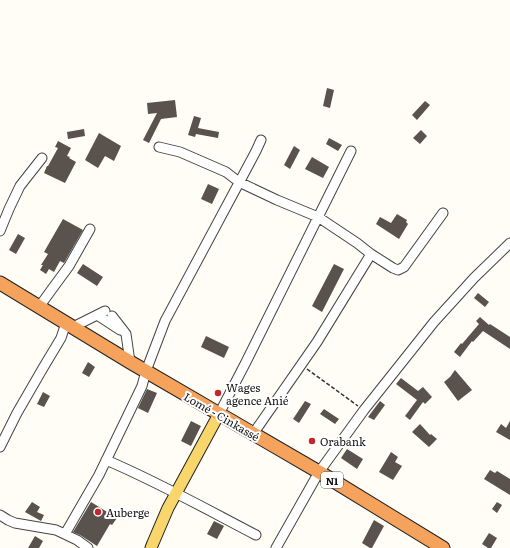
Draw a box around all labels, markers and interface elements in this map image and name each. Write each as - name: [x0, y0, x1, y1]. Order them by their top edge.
- place label: Wages agence Anié: [226, 379, 289, 408]
- street label: Lomé - Cinkassé: [181, 388, 263, 444]
- marker: Wages agence Anié: [213, 388, 223, 398]
- place label: Orabank: [320, 433, 366, 449]
- marker: Orabank: [307, 436, 317, 446]
- road number: N1: [321, 472, 343, 488]
- place label: Auberge: [106, 504, 150, 520]
- marker: Auberge: [93, 507, 103, 517]

